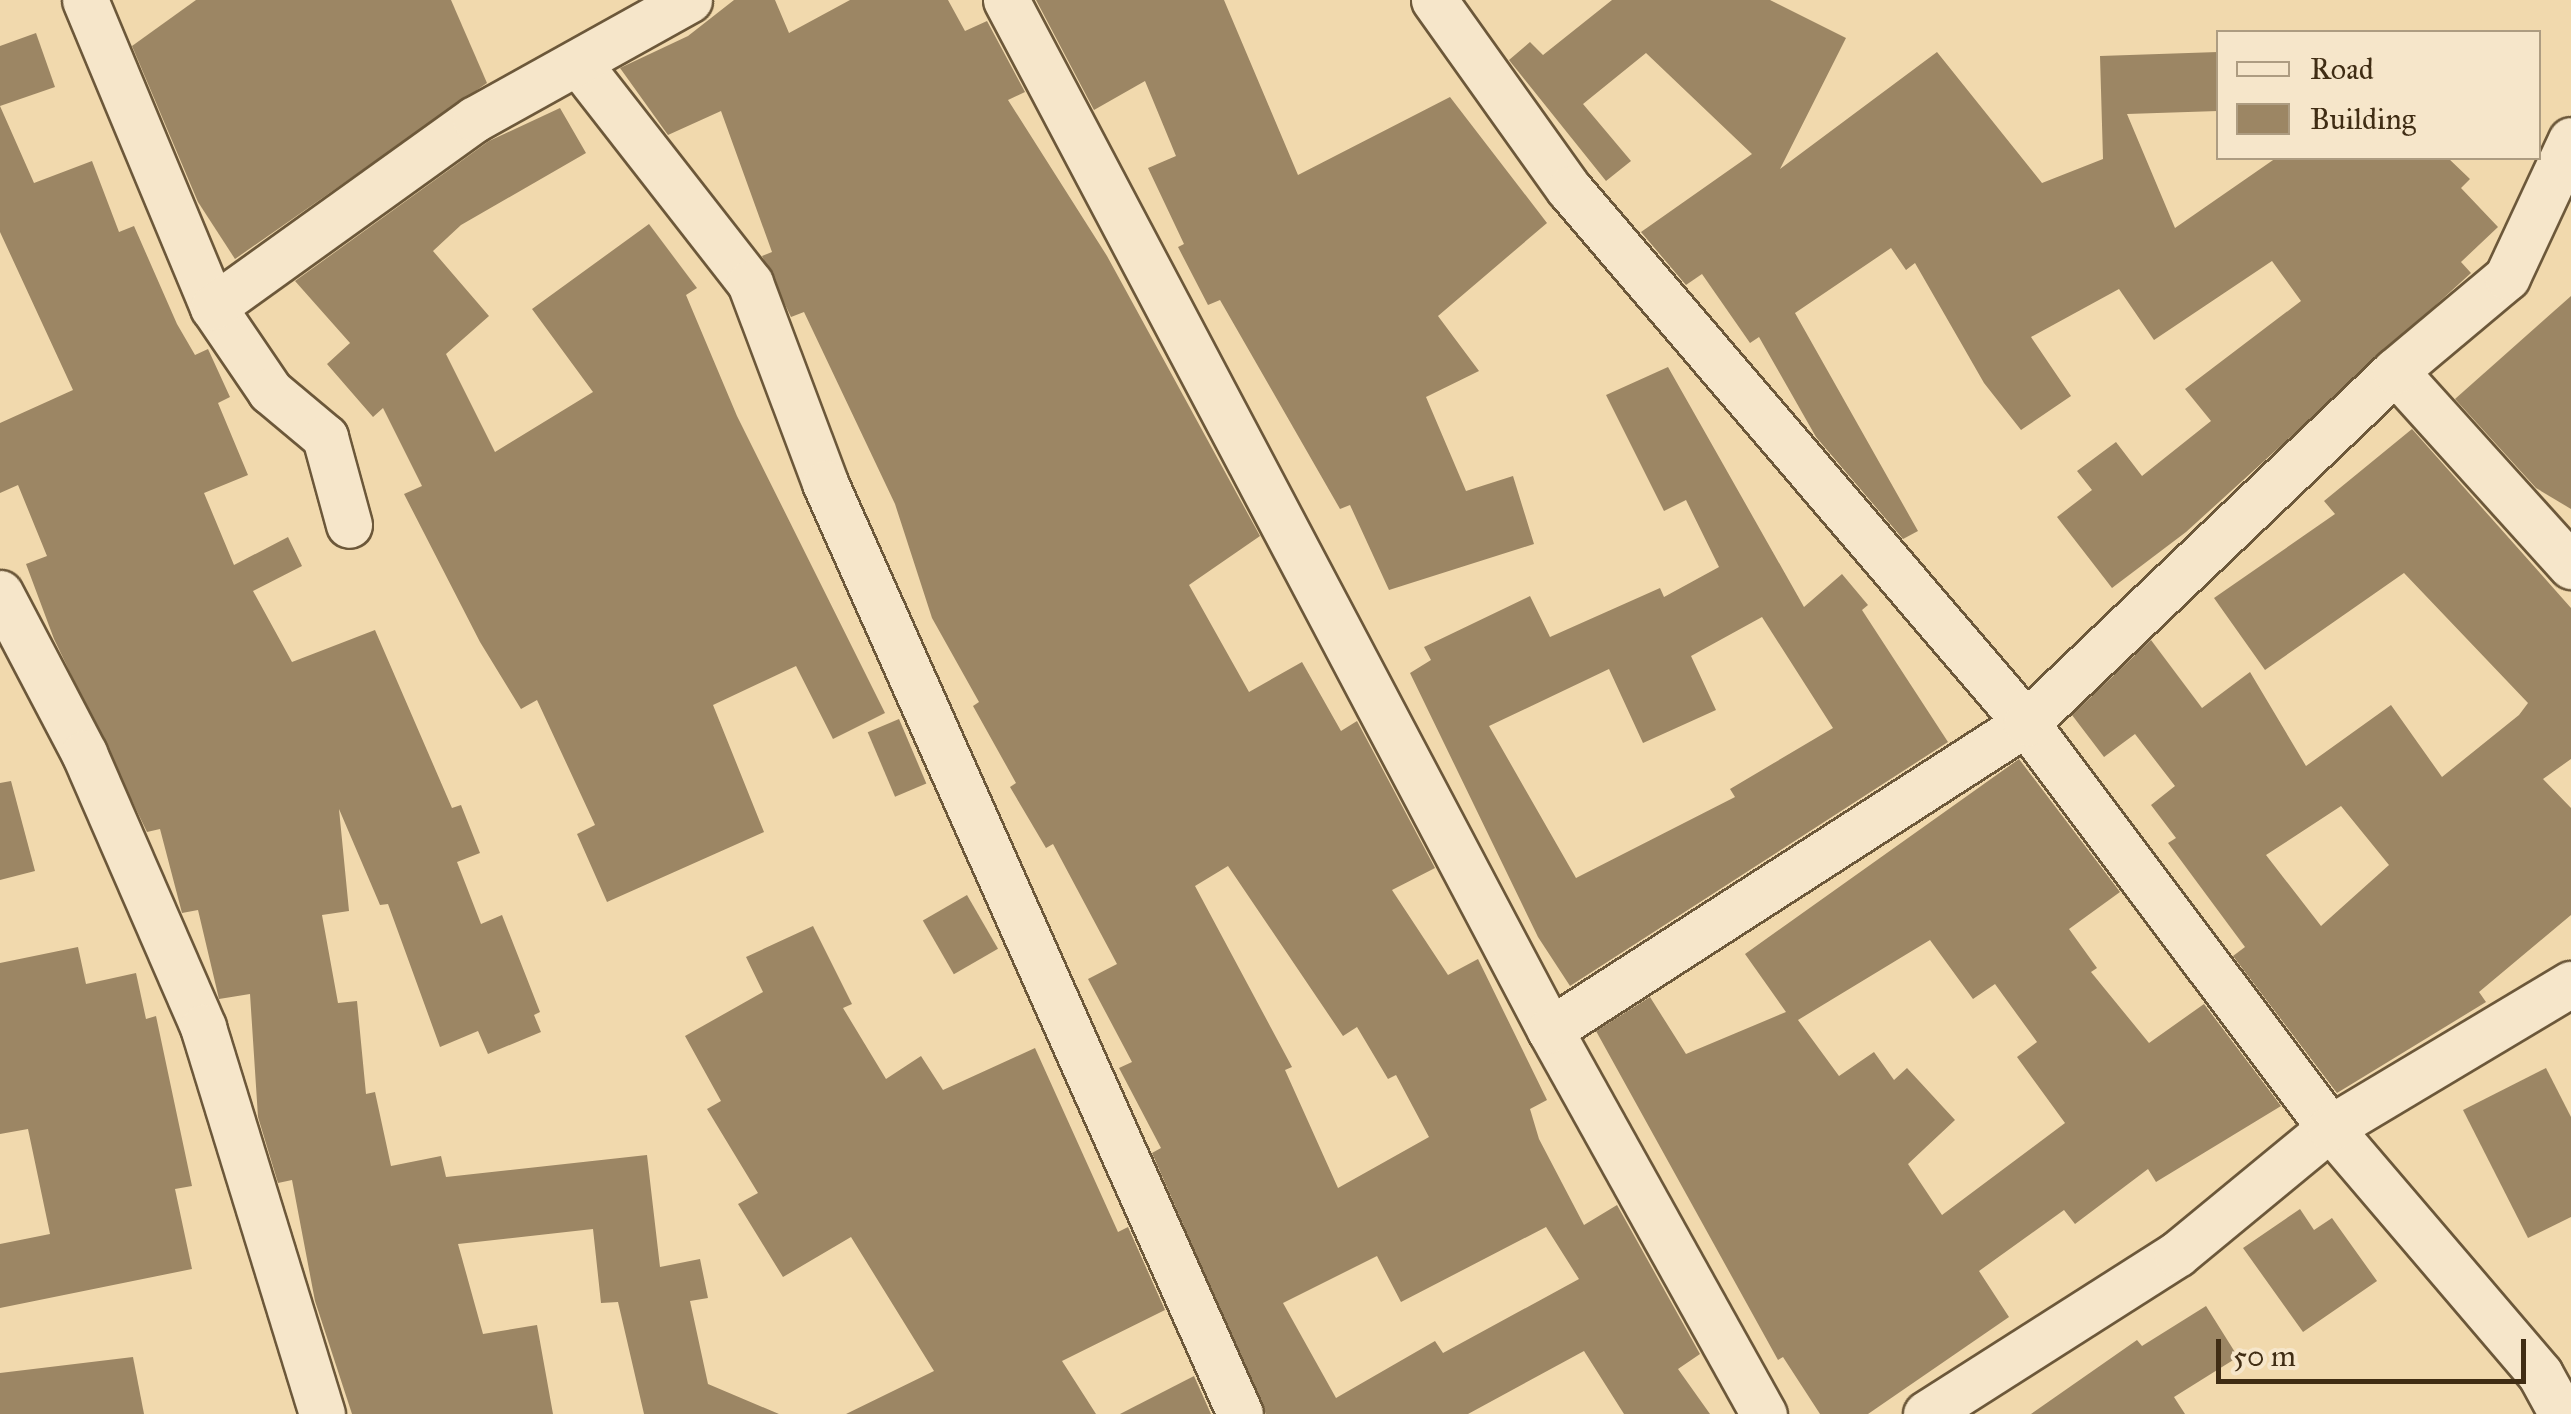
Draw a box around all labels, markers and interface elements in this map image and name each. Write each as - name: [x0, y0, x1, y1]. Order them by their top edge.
- legend: [2216, 30, 2541, 160]
- text: Road: [2310, 51, 2374, 87]
- text: Building: [2310, 101, 2416, 137]
- scale bar: [2221, 1319, 2531, 1381]
- text: 50 m: [2233, 1338, 2296, 1374]

